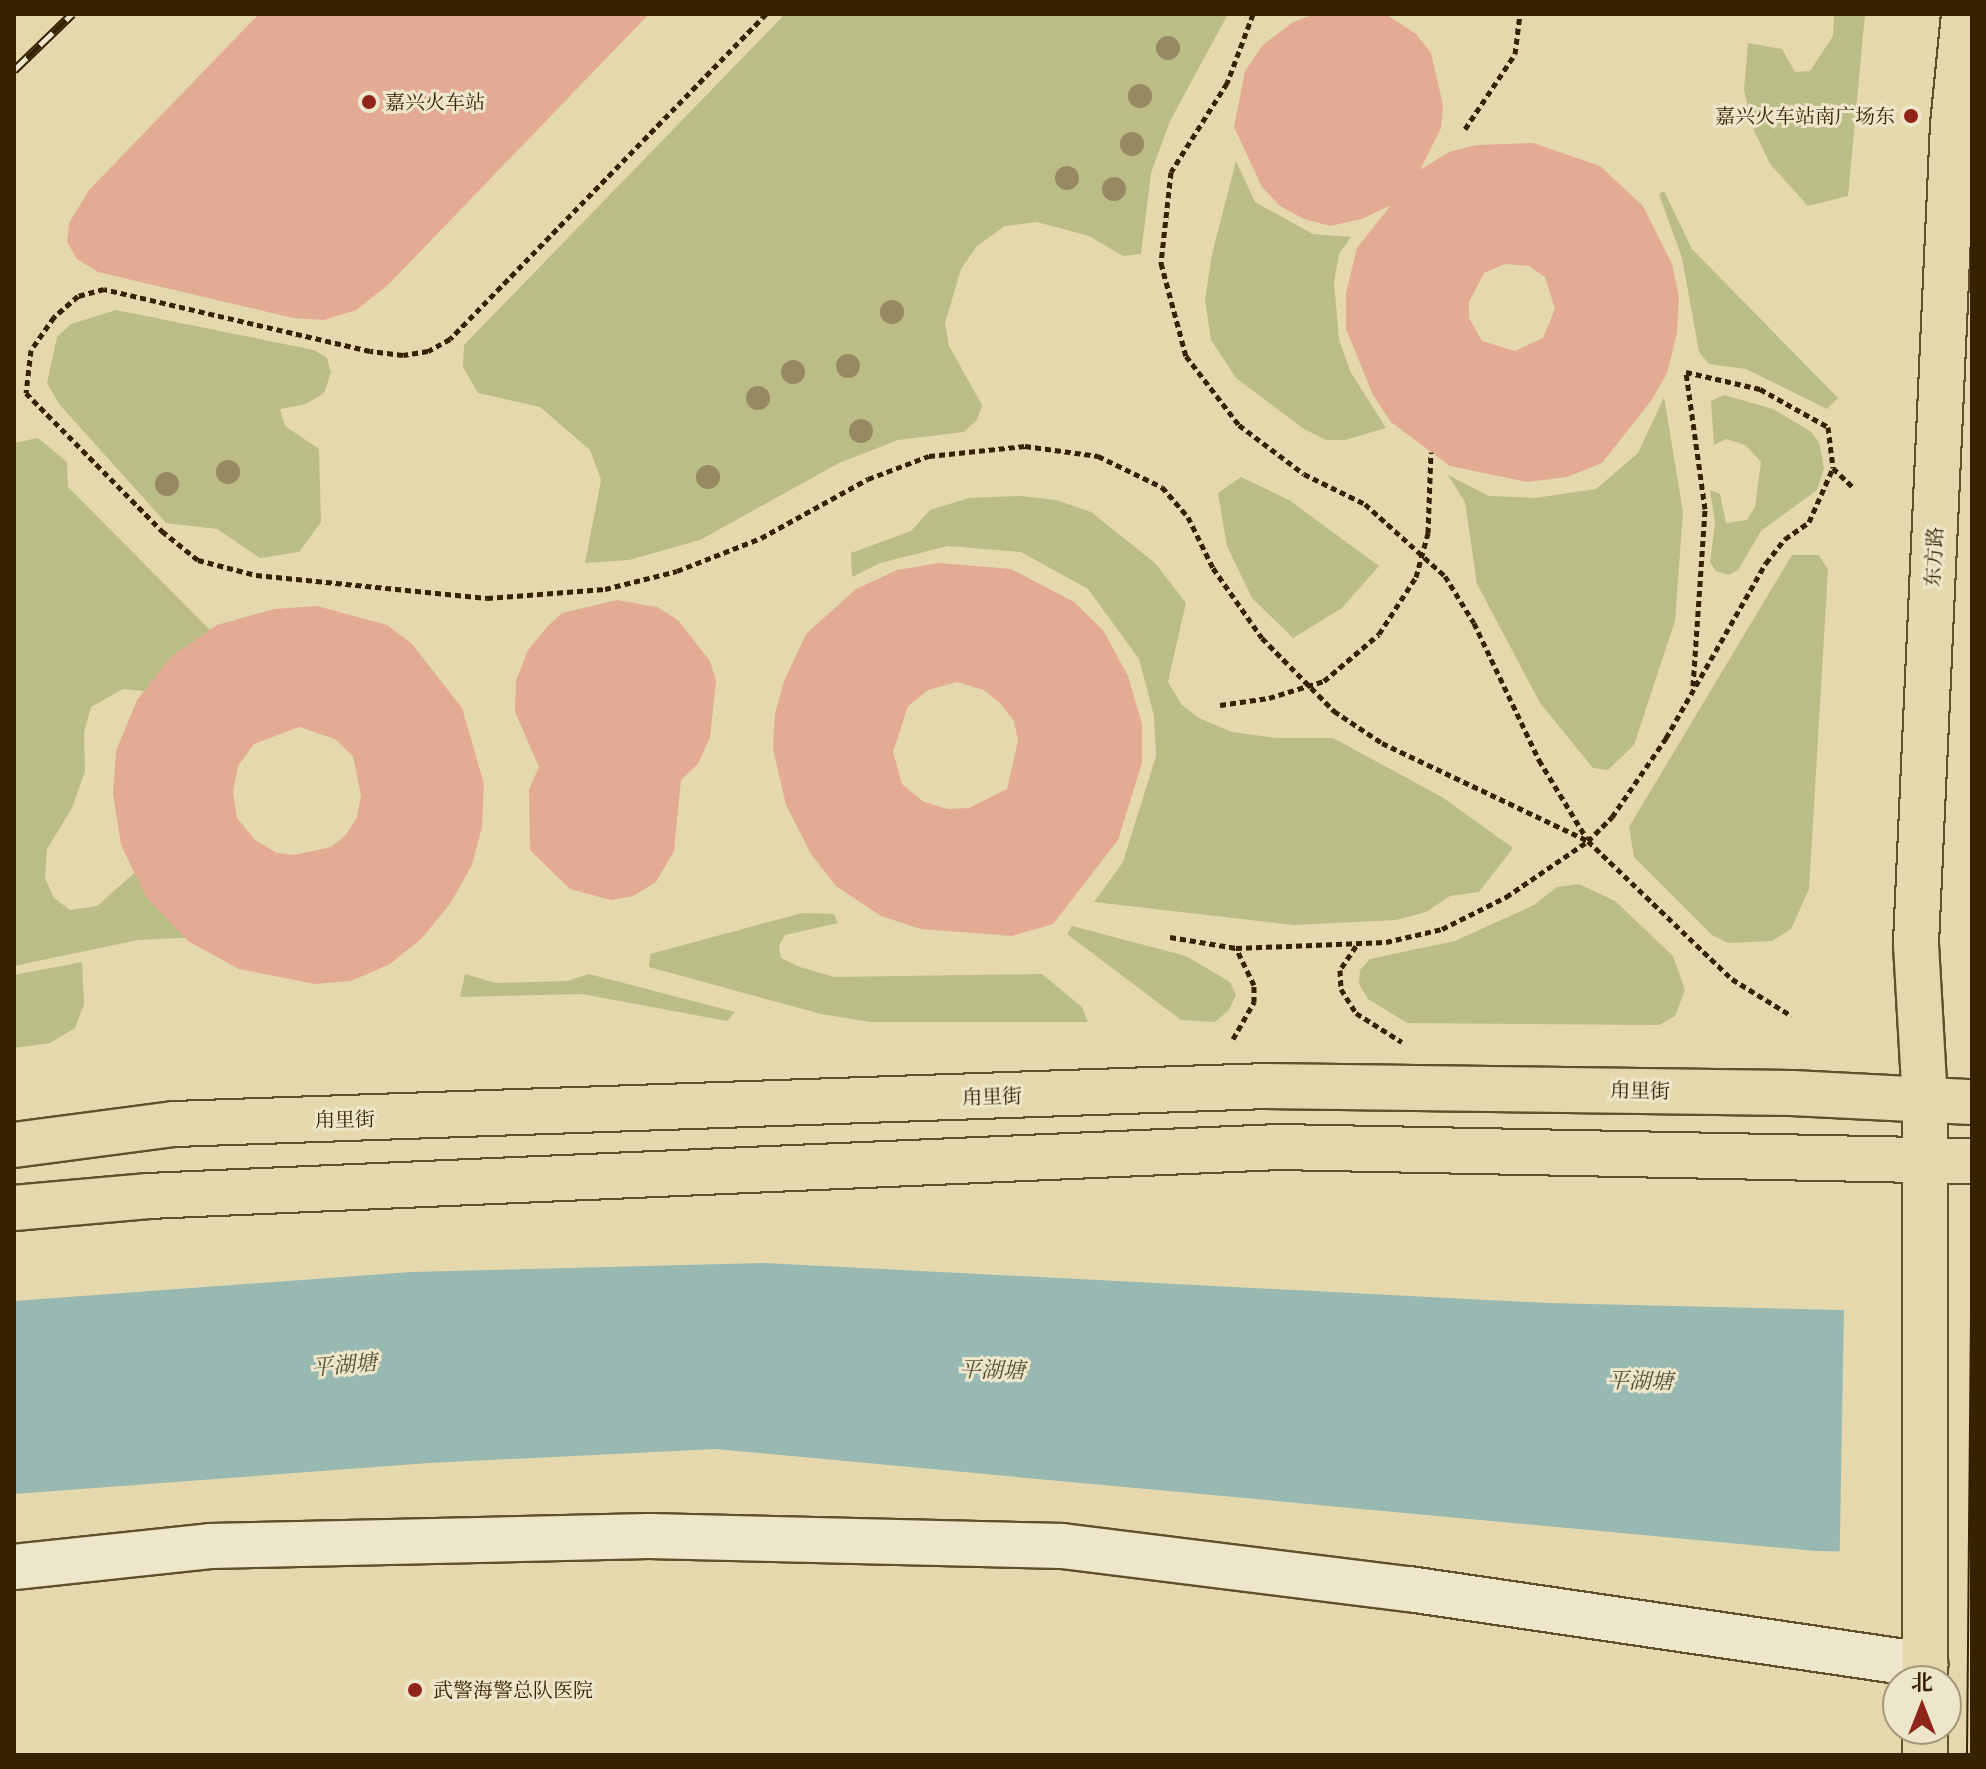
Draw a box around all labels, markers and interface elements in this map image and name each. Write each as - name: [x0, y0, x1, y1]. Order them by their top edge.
- place label: 嘉兴火车站: [385, 90, 485, 114]
- marker: 嘉兴火车站: [360, 93, 378, 111]
- place label: 嘉兴火车站南广场东: [1715, 104, 1895, 128]
- marker: 嘉兴火车站南广场东: [1902, 107, 1920, 125]
- street label: 东方路: [1920, 526, 1948, 588]
- street label: 甪里街: [1610, 1078, 1670, 1104]
- street label: 甪里街: [962, 1084, 1022, 1110]
- street label: 甪里街: [315, 1107, 375, 1133]
- water label: 平湖塘: [310, 1349, 378, 1381]
- water label: 平湖塘: [959, 1356, 1025, 1384]
- water label: 平湖塘: [1607, 1367, 1673, 1395]
- north arrow: [1882, 1665, 1962, 1745]
- text: 北: [1911, 1669, 1933, 1696]
- place label: 武警海警总队医院: [433, 1678, 593, 1702]
- marker: 武警海警总队医院: [404, 1679, 426, 1701]

